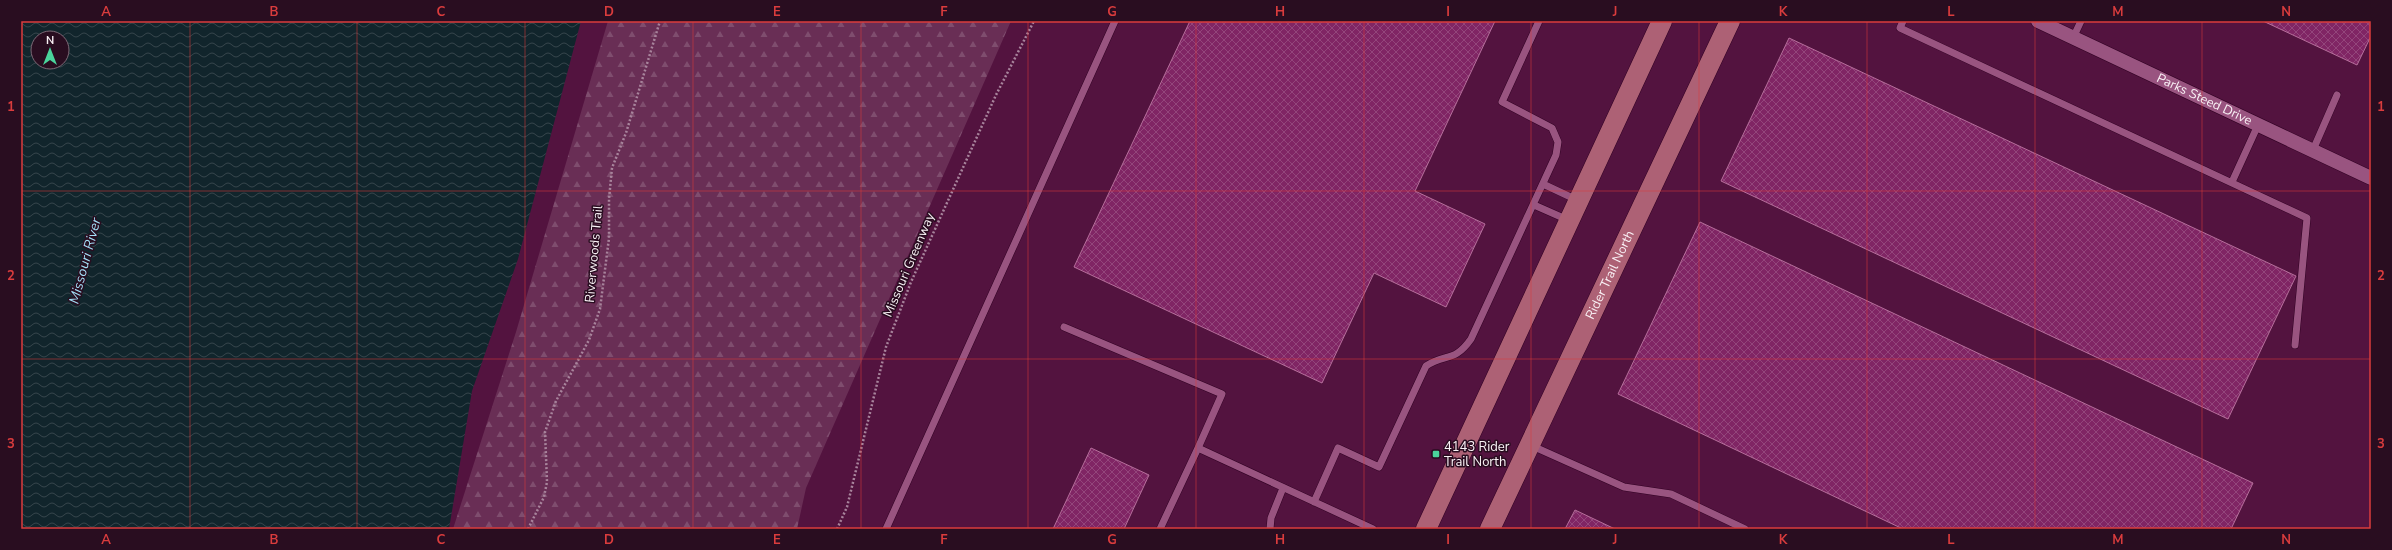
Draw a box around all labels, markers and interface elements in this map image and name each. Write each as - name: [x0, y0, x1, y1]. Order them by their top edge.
- text: A: [101, 3, 111, 21]
- text: B: [270, 3, 279, 21]
- text: C: [437, 3, 446, 21]
- text: D: [604, 3, 614, 21]
- text: E: [773, 3, 781, 21]
- text: F: [940, 3, 948, 21]
- text: G: [1107, 3, 1117, 21]
- text: H: [1275, 3, 1285, 21]
- text: I: [1446, 3, 1450, 21]
- text: J: [1612, 3, 1617, 21]
- text: K: [1779, 3, 1788, 21]
- text: L: [1947, 3, 1955, 21]
- text: M: [2112, 3, 2124, 21]
- text: N: [2281, 3, 2291, 21]
- north arrow: [30, 30, 70, 70]
- text: N: [46, 33, 54, 48]
- street label: Parks Steed Drive: [2154, 69, 2255, 130]
- text: 1: [7, 98, 15, 116]
- text: 1: [2377, 98, 2385, 116]
- street label: Riverwoods Trail: [581, 204, 607, 304]
- street label: Missouri Greenway: [879, 210, 939, 320]
- water label: Missouri River: [64, 215, 106, 306]
- street label: Rider Trail North: [1581, 227, 1639, 322]
- text: 2: [7, 267, 15, 285]
- text: 2: [2377, 267, 2385, 285]
- text: 3: [7, 435, 15, 453]
- text: 3: [2377, 435, 2385, 453]
- place label: 4143 Rider Trail North: [1444, 438, 1510, 471]
- marker: 4143 Rider Trail North: [1431, 449, 1441, 459]
- text: A: [101, 531, 111, 549]
- text: B: [270, 531, 279, 549]
- text: C: [437, 531, 446, 549]
- text: D: [604, 531, 614, 549]
- text: E: [773, 531, 781, 549]
- text: F: [940, 531, 948, 549]
- text: G: [1107, 531, 1117, 549]
- text: H: [1275, 531, 1285, 549]
- text: I: [1446, 531, 1450, 549]
- text: J: [1612, 531, 1617, 549]
- text: K: [1779, 531, 1788, 549]
- text: L: [1947, 531, 1955, 549]
- text: M: [2112, 531, 2124, 549]
- text: N: [2281, 531, 2291, 549]

